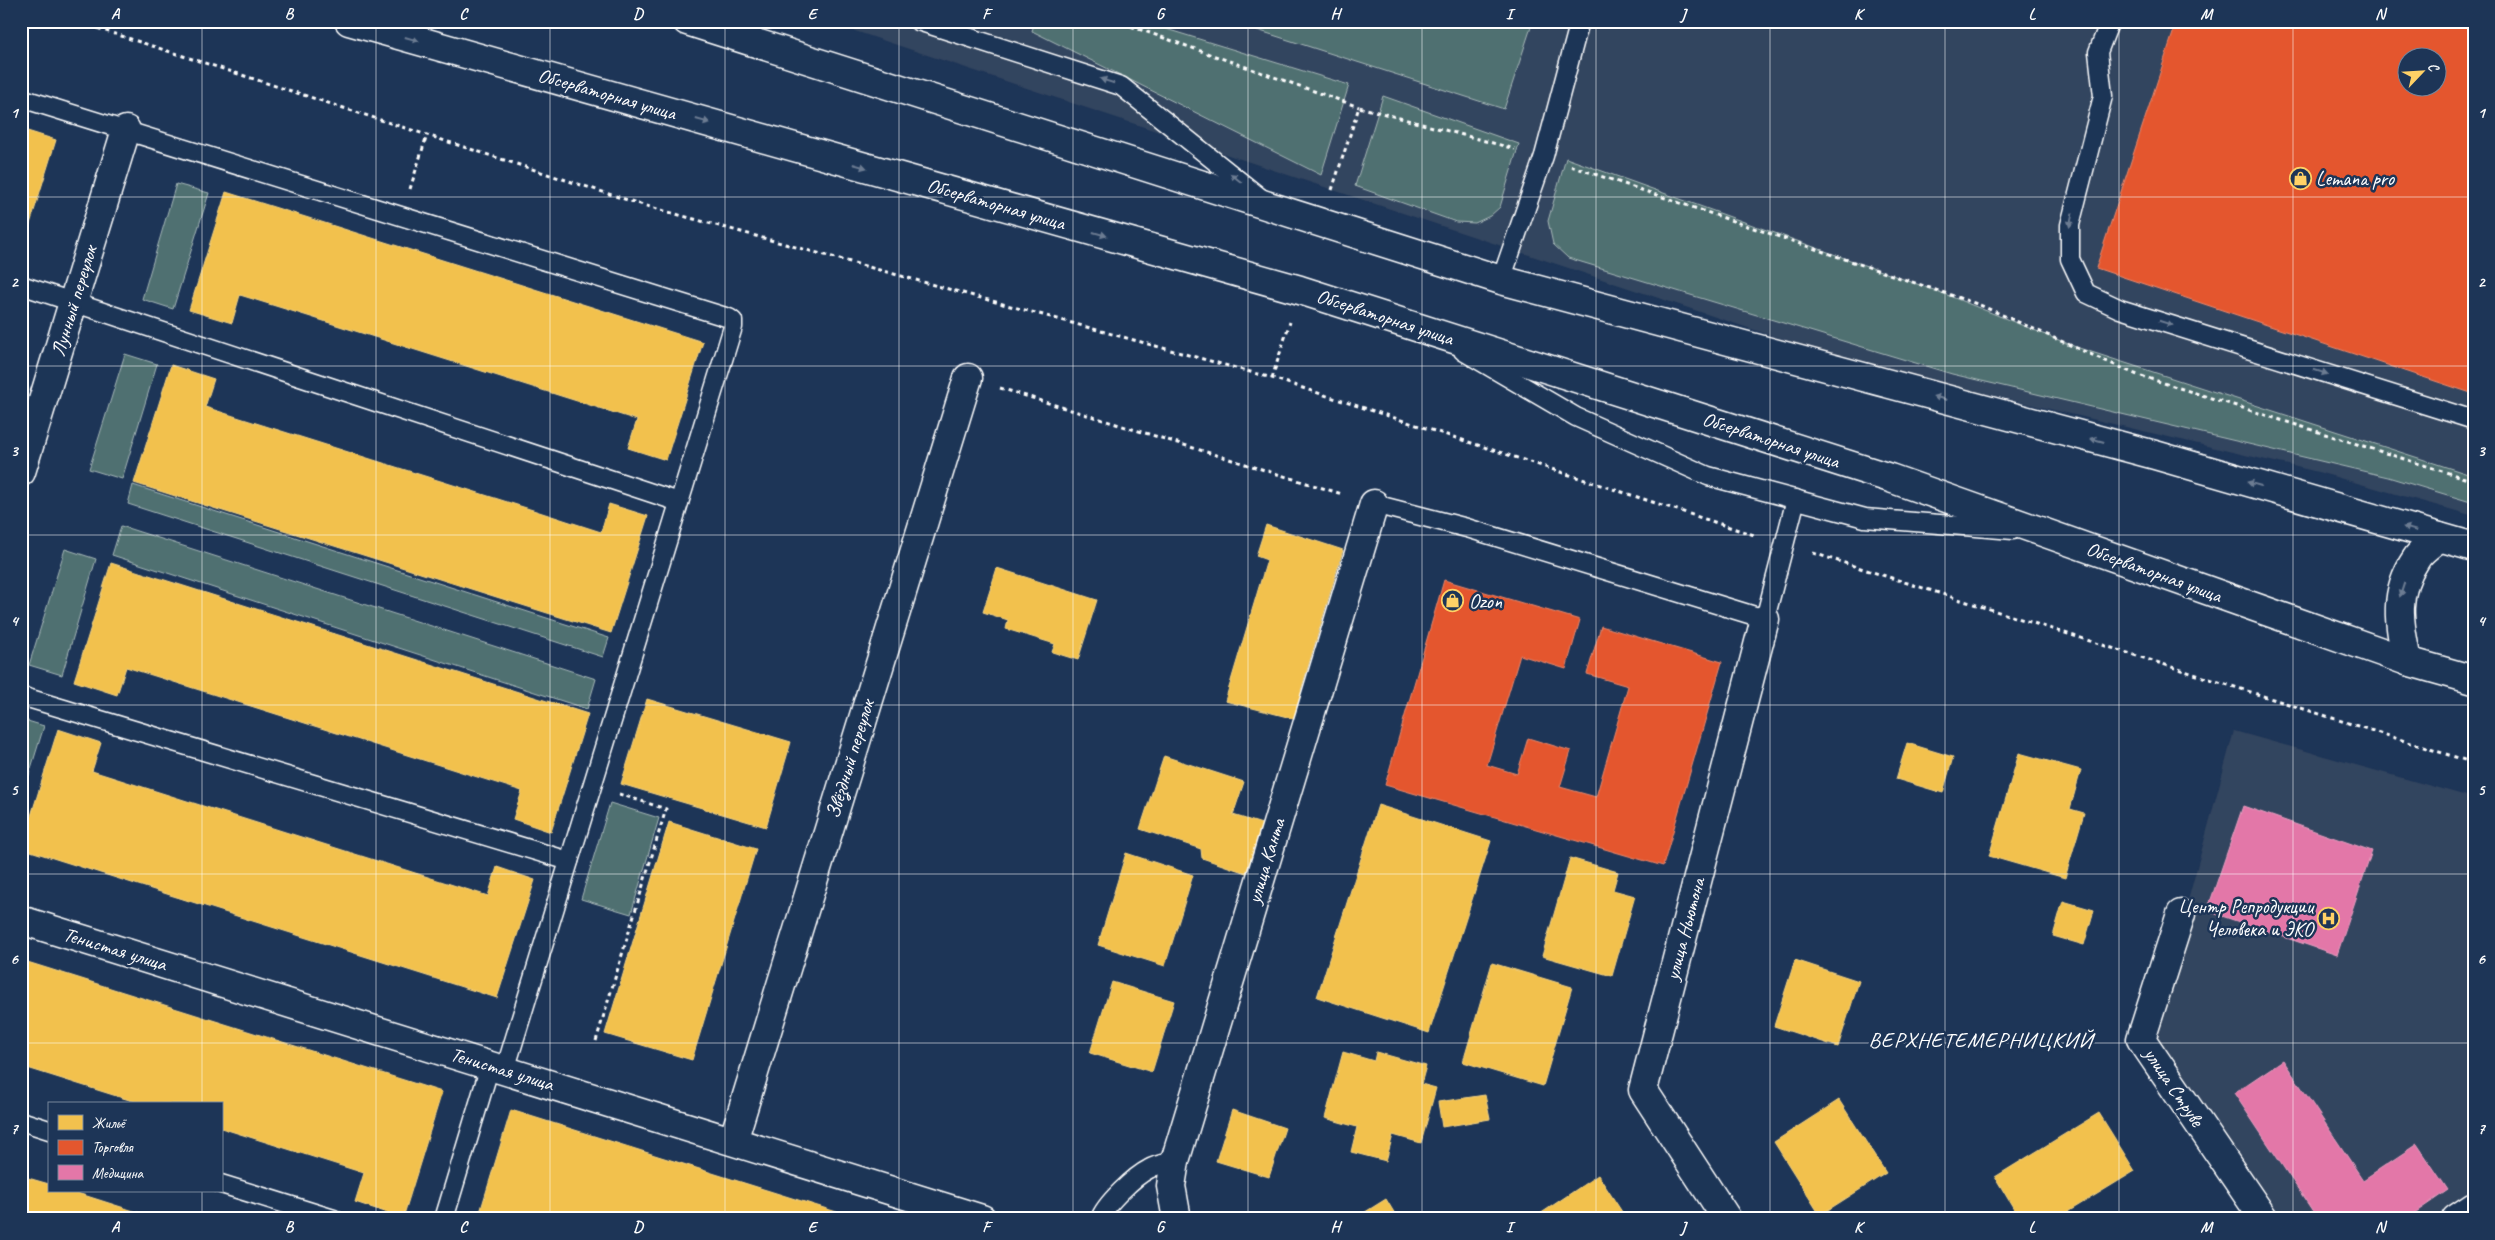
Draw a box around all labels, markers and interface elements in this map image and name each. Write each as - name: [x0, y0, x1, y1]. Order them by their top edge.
- text: A: [111, 4, 121, 24]
- text: B: [285, 4, 295, 24]
- text: C: [459, 4, 469, 24]
- text: D: [633, 4, 644, 24]
- text: E: [808, 4, 819, 24]
- text: F: [982, 4, 993, 24]
- text: G: [1156, 4, 1166, 24]
- text: H: [1330, 4, 1342, 24]
- text: I: [1506, 4, 1516, 24]
- text: J: [1679, 4, 1688, 24]
- text: K: [1854, 4, 1866, 24]
- text: L: [2029, 4, 2037, 24]
- text: M: [2200, 4, 2214, 24]
- text: N: [2375, 4, 2388, 24]
- one-way arrow: [405, 36, 420, 44]
- north arrow: [2398, 48, 2448, 98]
- text: С: [2424, 60, 2443, 75]
- street label: Обсерваторная улица: [535, 62, 681, 126]
- one-way arrow: [1099, 77, 1114, 85]
- text: 1: [10, 103, 19, 123]
- text: 1: [2477, 103, 2486, 123]
- one-way arrow: [696, 118, 711, 126]
- one-way arrow: [852, 162, 867, 170]
- shop icon: Lemana pro: [2288, 166, 2312, 190]
- place label: Lemana pro: [2316, 166, 2395, 191]
- street label: Обсерваторная улица: [924, 172, 1070, 236]
- one-way arrow: [1230, 172, 1243, 183]
- one-way arrow: [2067, 213, 2075, 229]
- one-way arrow: [1093, 230, 1108, 238]
- street label: Лунный переулок: [45, 241, 103, 359]
- text: 2: [10, 272, 19, 292]
- text: 2: [2477, 272, 2486, 292]
- street label: Обсерваторная улица: [1313, 283, 1458, 351]
- one-way arrow: [2158, 320, 2173, 327]
- one-way arrow: [2314, 368, 2329, 376]
- one-way arrow: [1933, 394, 1948, 402]
- street label: Обсерваторная улица: [1699, 406, 1844, 474]
- one-way arrow: [2090, 436, 2105, 444]
- text: 3: [10, 441, 19, 461]
- text: 3: [2477, 441, 2486, 461]
- one-way arrow: [2246, 479, 2261, 487]
- one-way arrow: [2402, 524, 2417, 532]
- street label: Обсерваторная улица: [2083, 536, 2227, 609]
- one-way arrow: [2398, 583, 2406, 598]
- shop icon: Ozon: [1441, 589, 1465, 613]
- place label: Ozon: [1469, 589, 1503, 614]
- text: 4: [10, 611, 19, 631]
- text: 4: [2477, 611, 2486, 631]
- street label: Звёздный переулок: [820, 695, 881, 822]
- text: 5: [11, 780, 20, 800]
- text: 5: [2478, 780, 2487, 800]
- street label: улица Канта: [1241, 814, 1291, 908]
- street label: улица Ньютона: [1659, 873, 1711, 984]
- place label: Центр Репродукции Человека и ЭКО: [2178, 894, 2315, 942]
- hospital icon: Центр Репродукции Человека и ЭКО: [2317, 906, 2341, 930]
- street label: Тенистая улица: [60, 921, 171, 977]
- text: 6: [10, 949, 19, 969]
- text: 6: [2477, 949, 2486, 969]
- district label: ВЕРХНЕТЕМЕРНИЦКИЙ: [1869, 1026, 2097, 1054]
- street label: Тенистая улица: [447, 1041, 558, 1097]
- street label: улица Струве: [2138, 1042, 2210, 1133]
- legend: [48, 1102, 222, 1192]
- text: Жильё: [92, 1114, 127, 1133]
- text: 7: [10, 1119, 19, 1139]
- text: 7: [2477, 1119, 2486, 1139]
- text: Торговля: [92, 1138, 135, 1157]
- text: Медицина: [92, 1164, 145, 1183]
- text: A: [111, 1217, 121, 1237]
- text: B: [285, 1217, 295, 1237]
- text: C: [459, 1217, 469, 1237]
- text: D: [633, 1217, 644, 1237]
- text: E: [808, 1217, 819, 1237]
- text: F: [982, 1217, 993, 1237]
- text: G: [1156, 1217, 1166, 1237]
- text: H: [1330, 1217, 1342, 1237]
- text: I: [1506, 1217, 1516, 1237]
- text: J: [1679, 1217, 1688, 1237]
- text: K: [1854, 1217, 1866, 1237]
- text: L: [2029, 1217, 2037, 1237]
- text: M: [2200, 1217, 2214, 1237]
- text: N: [2375, 1217, 2388, 1237]

